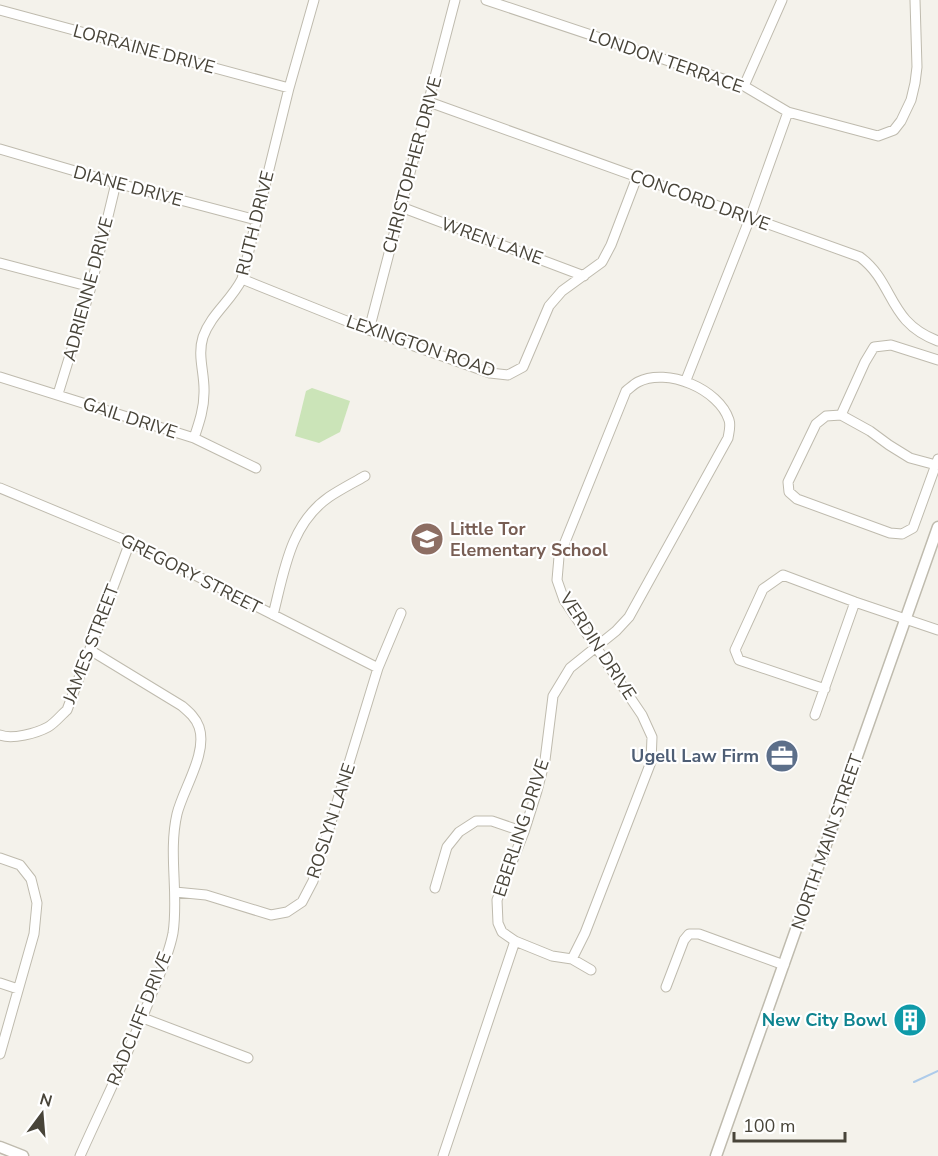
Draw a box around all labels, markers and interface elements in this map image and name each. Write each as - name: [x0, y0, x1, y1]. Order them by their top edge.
- street label: LORRAINE DRIVE: [70, 19, 218, 79]
- street label: LONDON TERRACE: [585, 23, 747, 99]
- street label: CHRISTOPHER DRIVE: [377, 74, 447, 256]
- street label: DIANE DRIVE: [71, 160, 185, 212]
- street label: CONCORD DRIVE: [627, 164, 773, 236]
- street label: RUTH DRIVE: [230, 168, 280, 278]
- street label: WREN LANE: [438, 211, 546, 271]
- street label: ADRIENNE DRIVE: [57, 214, 119, 364]
- street label: LEXINGTON ROAD: [343, 309, 499, 383]
- street label: GAIL DRIVE: [80, 391, 180, 445]
- place label: Little Tor Elementary School: [450, 517, 608, 562]
- school or university icon: Little Tor Elementary School: [409, 521, 445, 557]
- street label: GREGORY STREET: [117, 528, 266, 620]
- street label: JAMES STREET: [57, 581, 125, 708]
- street label: VERDIN DRIVE: [554, 587, 642, 704]
- office icon: Ugell Law Firm: [764, 738, 800, 774]
- place label: Ugell Law Firm: [631, 744, 759, 768]
- street label: NORTH MAIN STREET: [786, 751, 868, 933]
- street label: EBERLING DRIVE: [487, 756, 555, 900]
- street label: ROSLYN LANE: [301, 760, 361, 882]
- street label: RADCLIFF DRIVE: [101, 949, 177, 1089]
- building icon: New City Bowl: [892, 1002, 928, 1038]
- place label: New City Bowl: [762, 1008, 887, 1032]
- north arrow: [12, 1084, 72, 1144]
- text: N: [37, 1088, 55, 1113]
- scale bar: [734, 1105, 845, 1143]
- text: 100 m: [743, 1114, 795, 1138]

